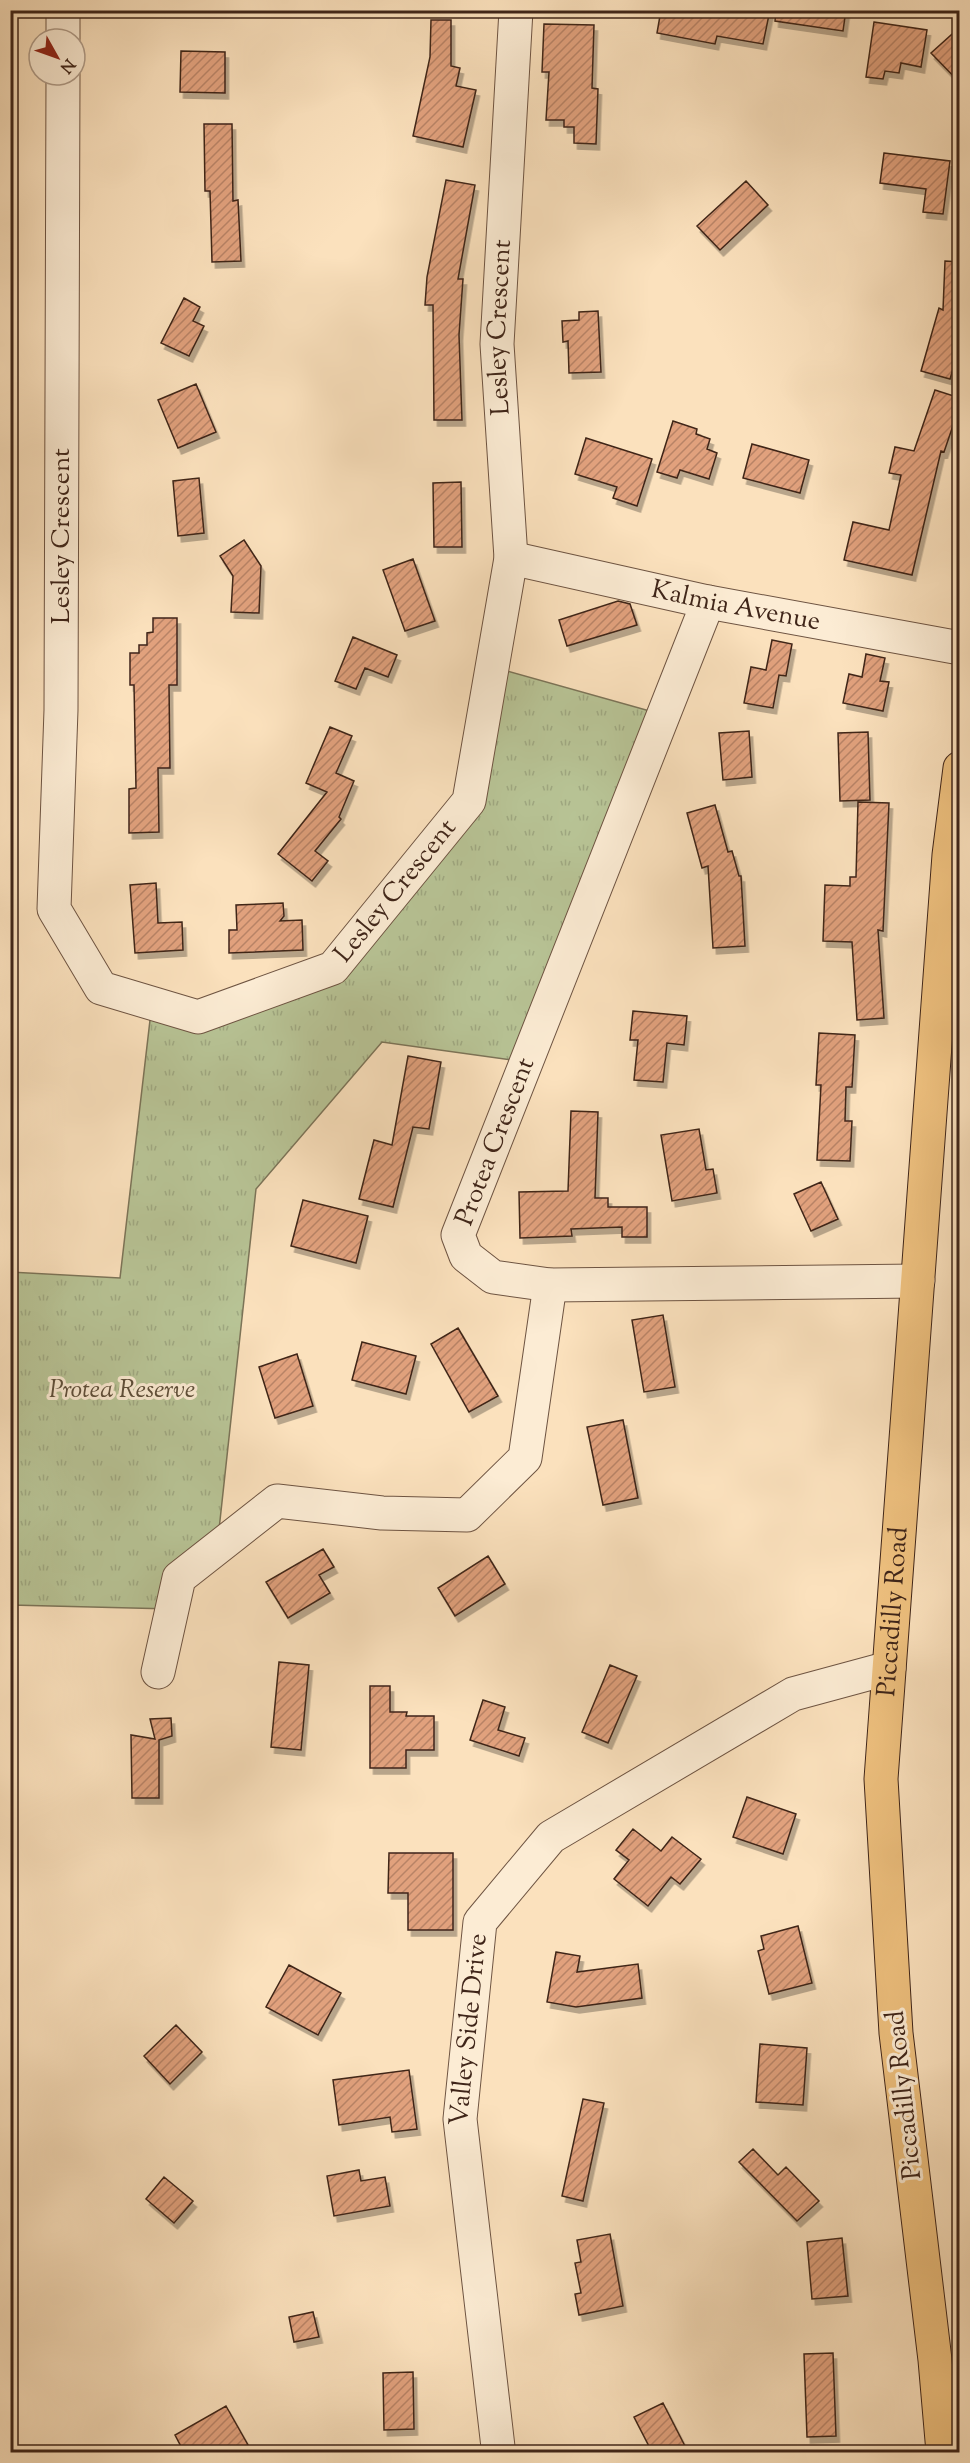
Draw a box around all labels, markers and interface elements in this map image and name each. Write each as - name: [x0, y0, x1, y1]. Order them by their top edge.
- north arrow: [27, 27, 87, 87]
- text: N: [54, 53, 79, 77]
- street label: Lesley Crescent: [478, 238, 521, 416]
- street label: Lesley Crescent: [44, 448, 81, 624]
- street label: Kalmia Avenue: [648, 571, 823, 641]
- street label: Lesley Crescent: [326, 811, 466, 971]
- street label: Protea Crescent: [447, 1053, 545, 1231]
- park label: Protea Reserve: [49, 1372, 195, 1409]
- street label: Piccadilly Road: [869, 1525, 918, 1698]
- street label: Valley Side Drive: [441, 1932, 497, 2128]
- street label: Piccadilly Road: [878, 2008, 932, 2181]

